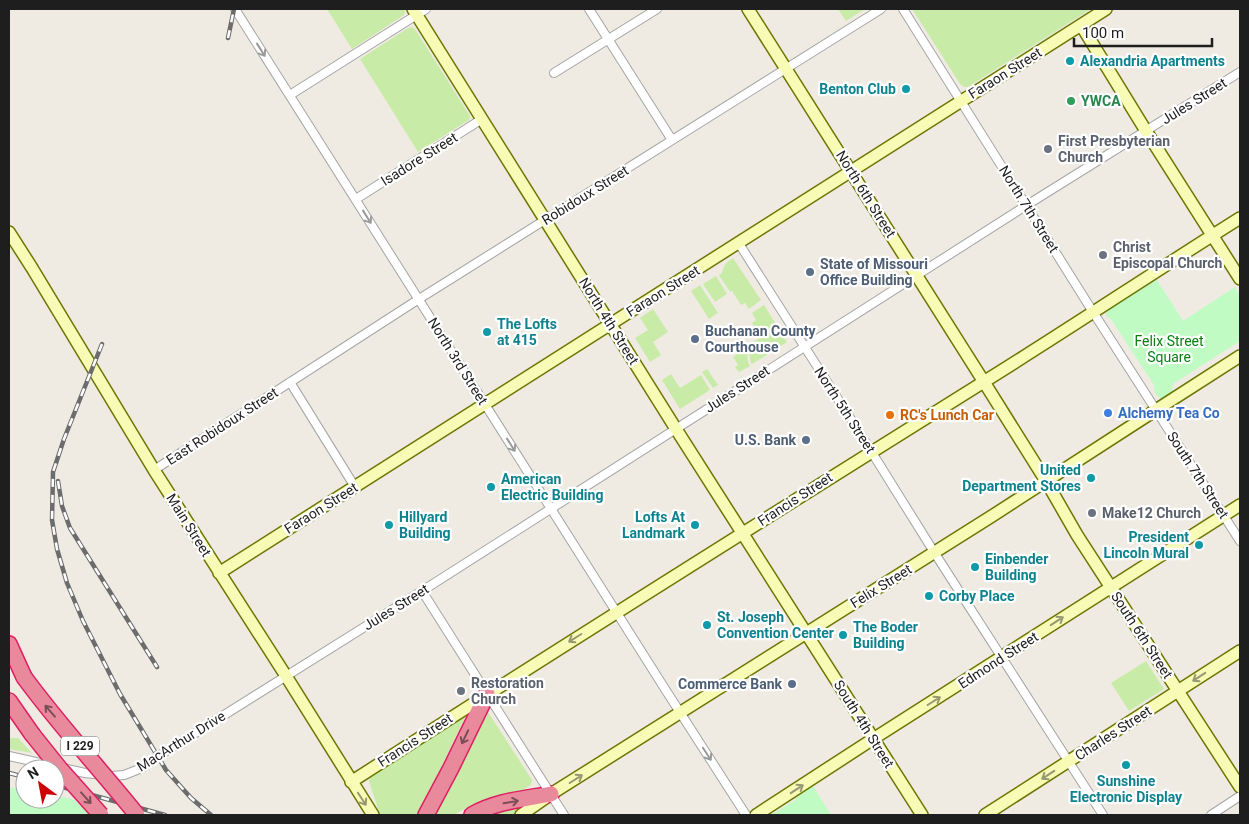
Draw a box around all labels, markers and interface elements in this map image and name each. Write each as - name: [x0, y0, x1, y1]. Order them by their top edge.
- scale bar: [1074, 15, 1212, 47]
- text: 100 m: [1082, 24, 1124, 42]
- one-way arrow: [257, 42, 267, 56]
- street label: Faraon Street: [965, 44, 1045, 102]
- place label: Alexandria Apartments: [1080, 53, 1225, 69]
- marker: Alexandria Apartments: [1064, 55, 1076, 67]
- street label: Jules Street: [1158, 74, 1230, 127]
- place label: Benton Club: [819, 81, 896, 97]
- marker: Benton Club: [900, 83, 912, 95]
- place label: YWCA: [1081, 93, 1121, 109]
- marker: YWCA: [1065, 95, 1077, 107]
- street label: Isadore Street: [378, 129, 460, 189]
- place label: First Presbyterian Church: [1058, 133, 1170, 165]
- marker: First Presbyterian Church: [1042, 143, 1054, 155]
- street label: North 6th Street: [833, 148, 899, 241]
- street label: Robidoux Street: [539, 162, 632, 228]
- street label: North 7th Street: [996, 163, 1062, 256]
- one-way arrow: [362, 209, 372, 223]
- place label: Christ Episcopal Church: [1113, 239, 1223, 271]
- marker: Christ Episcopal Church: [1097, 249, 1109, 261]
- place label: State of Missouri Office Building: [820, 256, 928, 288]
- street label: Faraon Street: [623, 262, 703, 320]
- marker: State of Missouri Office Building: [804, 266, 816, 278]
- street label: North 4th Street: [576, 275, 642, 368]
- street label: North 3rd Street: [425, 315, 491, 408]
- place label: The Lofts at 415: [497, 316, 557, 348]
- place label: Buchanan County Courthouse: [705, 323, 817, 355]
- marker: The Lofts at 415: [481, 326, 493, 338]
- marker: Buchanan County Courthouse: [689, 333, 701, 345]
- park label: Felix Street Square: [1134, 333, 1204, 365]
- street label: Jules Street: [702, 362, 773, 416]
- street label: North 5th Street: [811, 364, 879, 456]
- street label: East Robidoux Street: [163, 384, 281, 468]
- place label: Alchemy Tea Co: [1118, 405, 1220, 421]
- place label: RC's Lunch Car: [900, 407, 994, 423]
- marker: Alchemy Tea Co: [1102, 407, 1114, 419]
- marker: RC's Lunch Car: [884, 409, 896, 421]
- street label: South 7th Street: [1164, 429, 1232, 522]
- place label: U.S. Bank: [735, 432, 797, 448]
- marker: U.S. Bank: [800, 434, 812, 446]
- one-way arrow: [506, 438, 516, 452]
- place label: United Department Stores: [962, 462, 1081, 494]
- street label: Francis Street: [755, 469, 836, 529]
- place label: American Electric Building: [501, 471, 603, 503]
- marker: United Department Stores: [1085, 472, 1097, 484]
- street label: Faraon Street: [281, 479, 361, 537]
- marker: American Electric Building: [485, 481, 497, 493]
- street label: Main Street: [163, 490, 215, 560]
- place label: Make12 Church: [1102, 505, 1201, 521]
- marker: Make12 Church: [1086, 507, 1098, 519]
- place label: Hillyard Building: [399, 509, 451, 541]
- place label: Lofts At Landmark: [622, 509, 686, 541]
- marker: Hillyard Building: [383, 519, 395, 531]
- marker: Lofts At Landmark: [689, 519, 701, 531]
- place label: President Lincoln Mural: [1103, 529, 1189, 561]
- marker: President Lincoln Mural: [1193, 539, 1205, 551]
- place label: Einbender Building: [985, 551, 1048, 583]
- street label: Felix Street: [847, 561, 915, 611]
- marker: Einbender Building: [969, 561, 981, 573]
- street label: Jules Street: [360, 580, 432, 633]
- place label: Corby Place: [939, 588, 1015, 604]
- street label: South 6th Street: [1108, 589, 1176, 682]
- marker: Corby Place: [923, 590, 935, 602]
- place label: St. Joseph Convention Center: [717, 609, 834, 641]
- one-way arrow: [1050, 616, 1064, 626]
- marker: St. Joseph Convention Center: [701, 619, 713, 631]
- place label: The Boder Building: [853, 619, 918, 651]
- street label: Edmond Street: [955, 628, 1041, 692]
- marker: The Boder Building: [837, 629, 849, 641]
- one-way arrow: [568, 633, 582, 643]
- one-way arrow: [1193, 672, 1207, 682]
- place label: Restoration Church: [471, 675, 544, 707]
- place label: Commerce Bank: [678, 676, 783, 692]
- street label: South 4th Street: [831, 677, 898, 771]
- marker: Commerce Bank: [786, 678, 798, 690]
- marker: Restoration Church: [455, 685, 467, 697]
- one-way arrow: [926, 696, 940, 706]
- street label: Charles Street: [1072, 702, 1154, 764]
- one-way arrow: [44, 705, 55, 718]
- street label: MacArthur Drive: [134, 707, 228, 775]
- street label: Francis Street: [375, 710, 456, 770]
- one-way arrow: [460, 729, 470, 744]
- road number: I 229: [61, 736, 99, 756]
- one-way arrow: [702, 747, 712, 761]
- north arrow: [15, 759, 65, 809]
- marker: Sunshine Electronic Display: [1120, 759, 1132, 771]
- text: N: [25, 764, 42, 782]
- one-way arrow: [1041, 769, 1055, 780]
- one-way arrow: [569, 773, 583, 783]
- place label: Sunshine Electronic Display: [1070, 773, 1183, 805]
- one-way arrow: [790, 783, 804, 794]
- one-way arrow: [357, 791, 367, 805]
- one-way arrow: [80, 792, 92, 805]
- one-way arrow: [502, 796, 518, 806]

